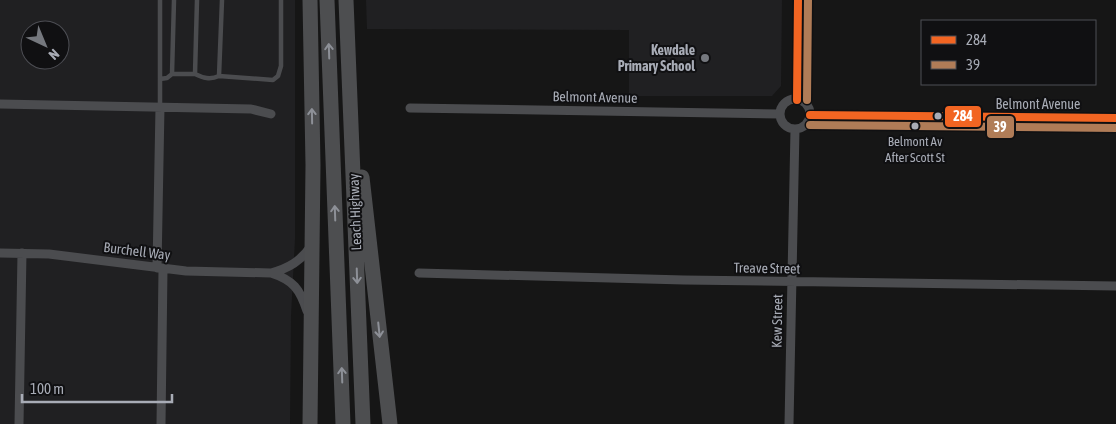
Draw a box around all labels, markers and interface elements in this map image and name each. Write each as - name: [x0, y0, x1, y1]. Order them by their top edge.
- north arrow: [20, 20, 70, 70]
- legend: [921, 20, 1096, 85]
- text: 284: [966, 31, 987, 48]
- place label: Kewdale Primary School: [618, 42, 695, 74]
- one-way arrow: [324, 43, 333, 59]
- text: N: [46, 46, 63, 63]
- marker: Kewdale Primary School: [699, 52, 711, 64]
- text: 39: [966, 56, 980, 73]
- street label: Belmont Avenue: [552, 88, 638, 106]
- street label: Belmont Avenue: [996, 96, 1080, 112]
- line badge: 284: [944, 105, 982, 128]
- text: 284: [953, 108, 973, 124]
- one-way arrow: [307, 109, 317, 125]
- unlabelled marker: [933, 111, 943, 121]
- line badge: 39: [986, 115, 1015, 139]
- text: 39: [993, 119, 1007, 135]
- marker: Belmont Av After Scott St: [910, 121, 920, 131]
- place label: Belmont Av After Scott St: [885, 134, 945, 165]
- street label: Leach Highway: [346, 173, 364, 251]
- one-way arrow: [331, 205, 340, 221]
- street label: Burchell Way: [103, 239, 172, 263]
- street label: Treave Street: [733, 259, 801, 277]
- one-way arrow: [353, 268, 362, 284]
- street label: Kew Street: [769, 294, 785, 348]
- one-way arrow: [375, 322, 384, 338]
- one-way arrow: [337, 368, 346, 384]
- scale bar: [22, 372, 172, 404]
- text: 100 m: [30, 380, 64, 397]

